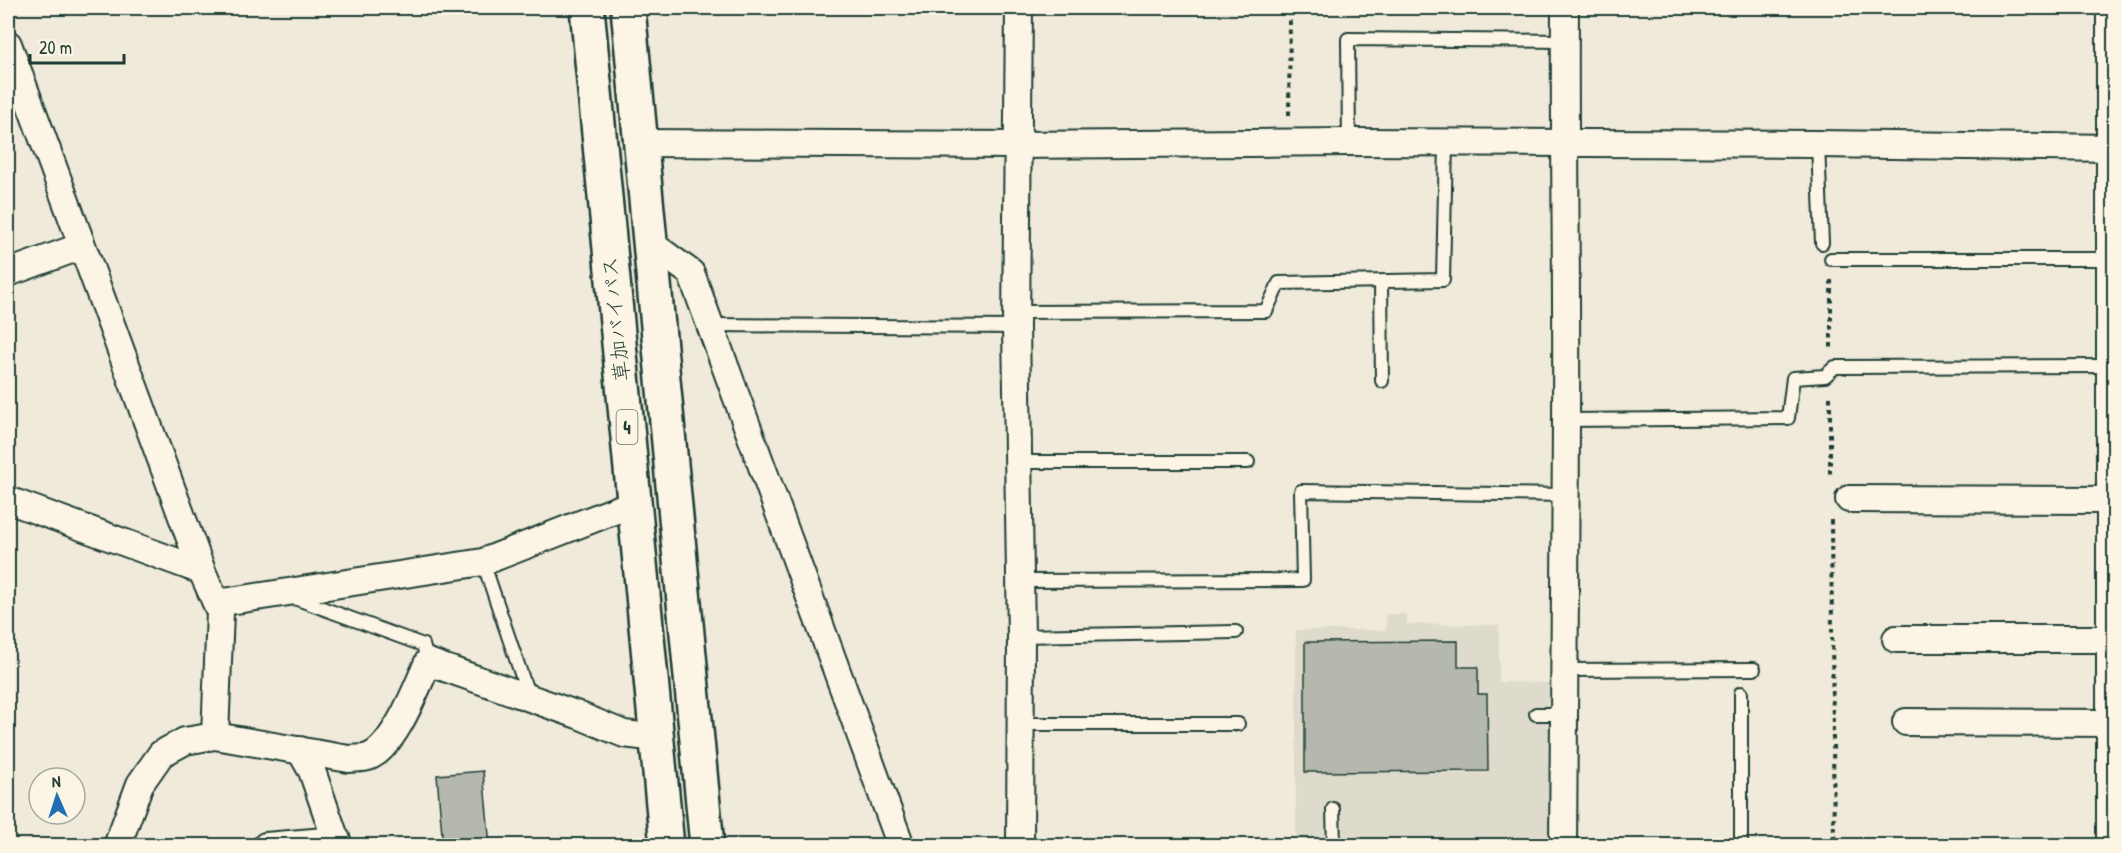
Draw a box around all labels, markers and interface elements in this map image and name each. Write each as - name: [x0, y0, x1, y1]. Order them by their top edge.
- scale bar: [30, 27, 124, 65]
- text: 20 m: [39, 35, 72, 60]
- street label: 草加バイパス: [595, 255, 636, 383]
- road number: 4: [616, 410, 638, 444]
- north arrow: [27, 766, 87, 826]
- text: N: [51, 770, 62, 792]

